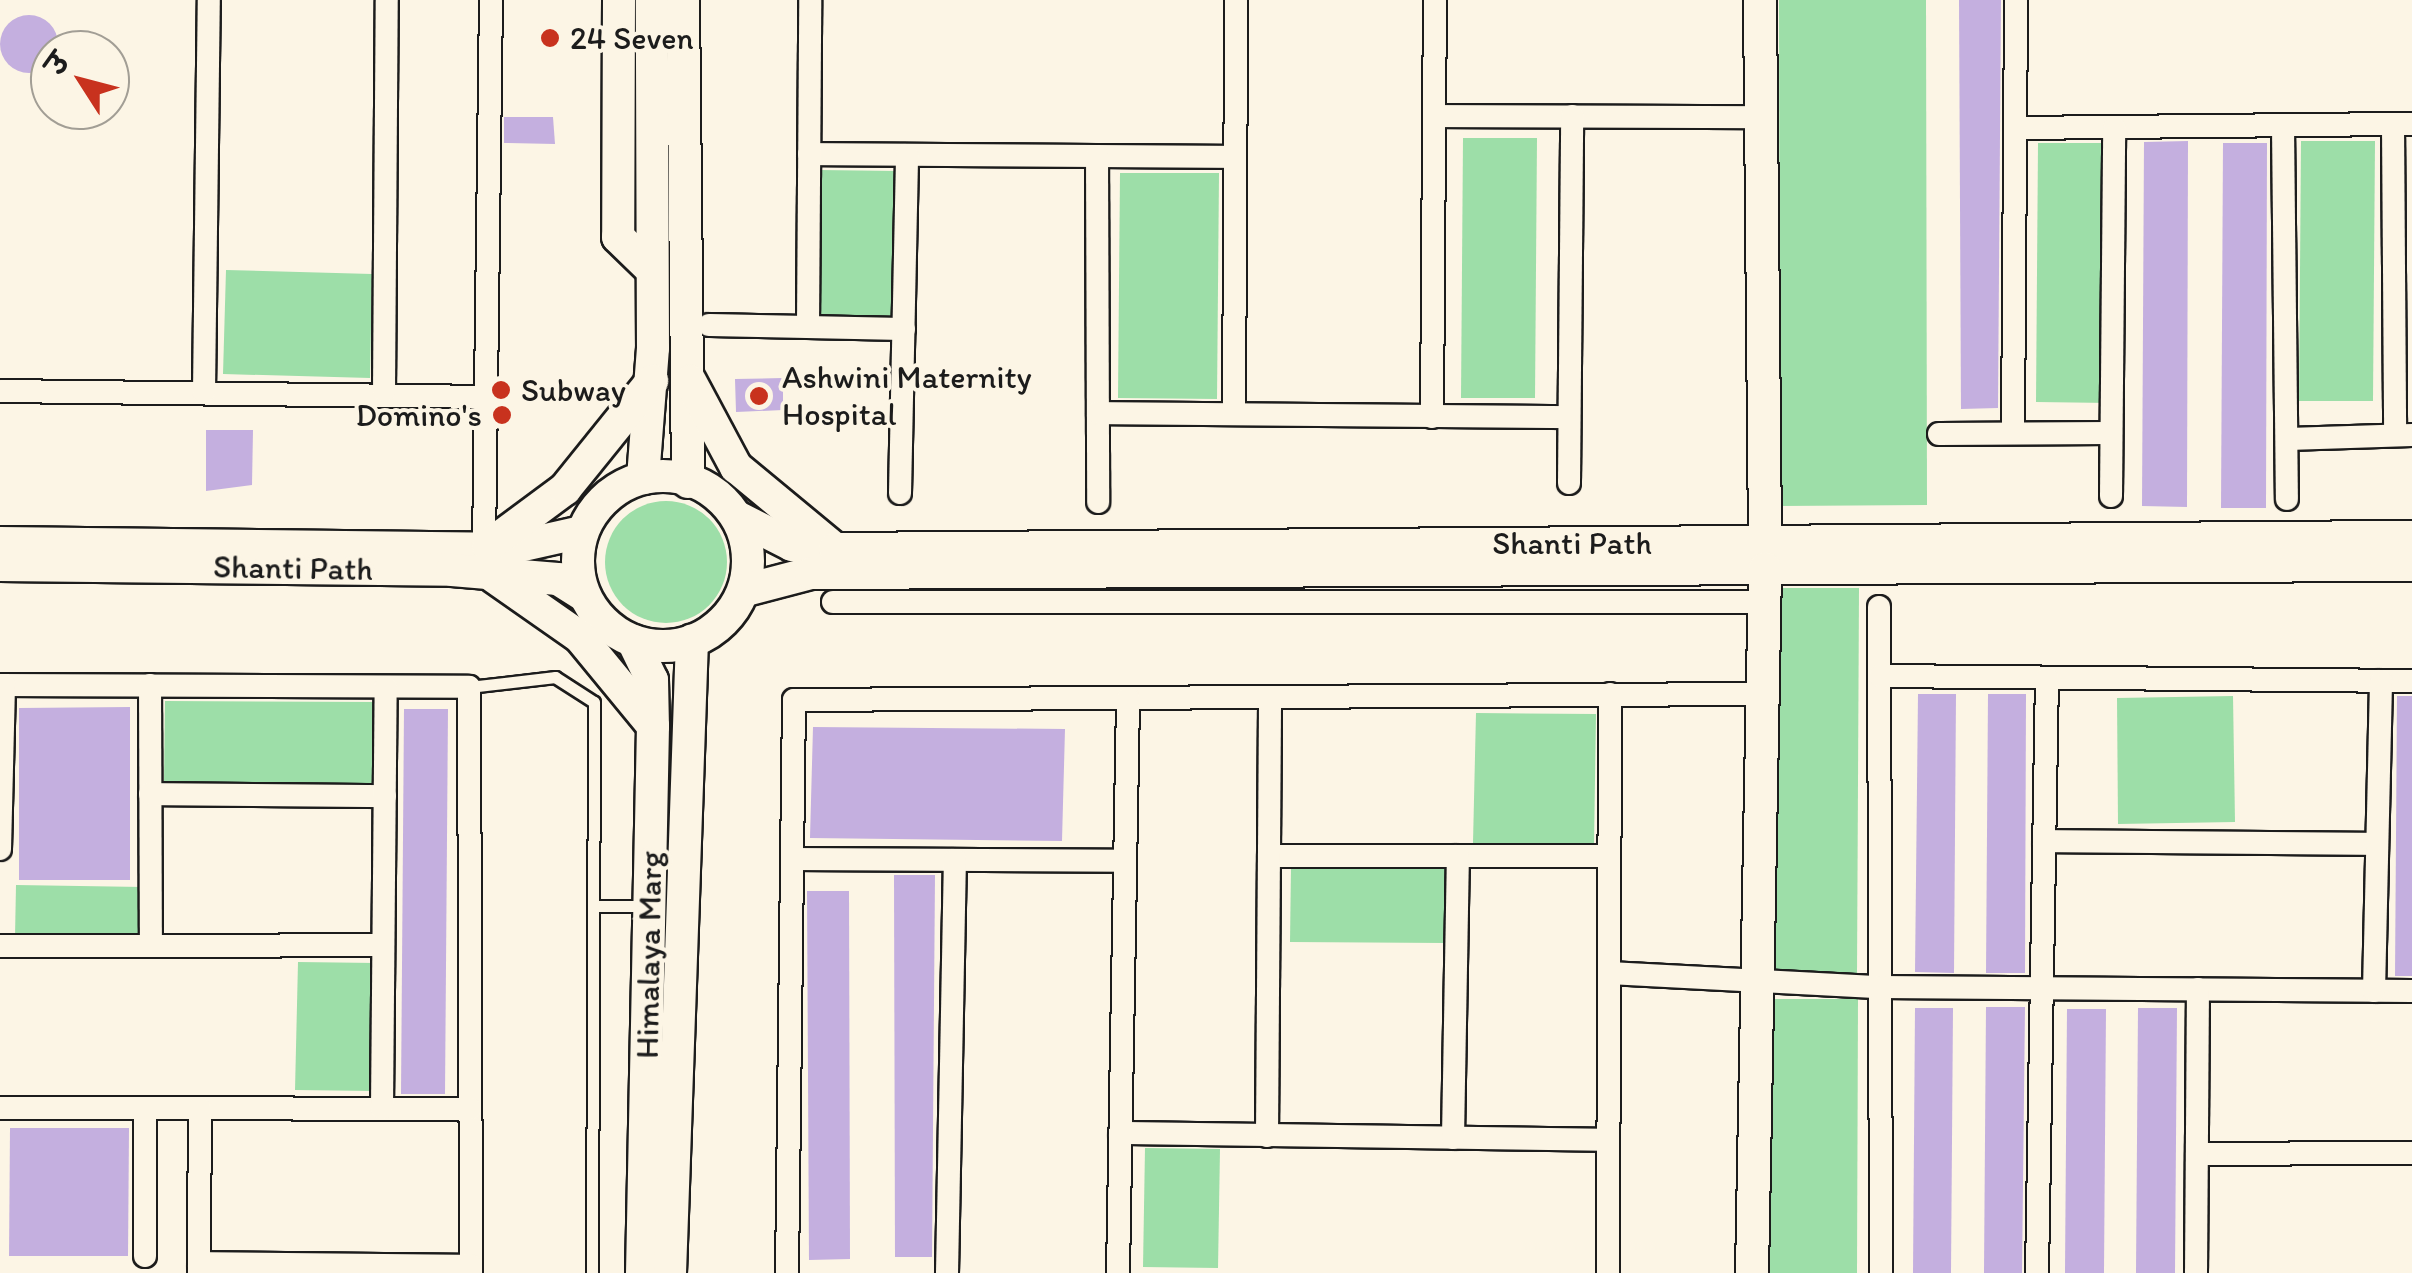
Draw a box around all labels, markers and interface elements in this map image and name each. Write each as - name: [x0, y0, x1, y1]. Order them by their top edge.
- place label: 24 Seven: [570, 19, 694, 57]
- marker: 24 Seven: [539, 27, 561, 49]
- north arrow: [30, 30, 130, 130]
- text: उ: [38, 46, 77, 81]
- place label: Ashwini Maternity Hospital: [782, 359, 1031, 434]
- place label: Subway: [521, 371, 626, 409]
- marker: Subway: [490, 379, 512, 401]
- marker: Ashwini Maternity Hospital: [746, 383, 772, 409]
- place label: Domino's: [356, 396, 482, 434]
- marker: Domino's: [491, 404, 513, 426]
- street label: Shanti Path: [1493, 524, 1651, 562]
- street label: Shanti Path: [213, 547, 373, 589]
- street label: Himalaya Marg: [628, 850, 670, 1060]

